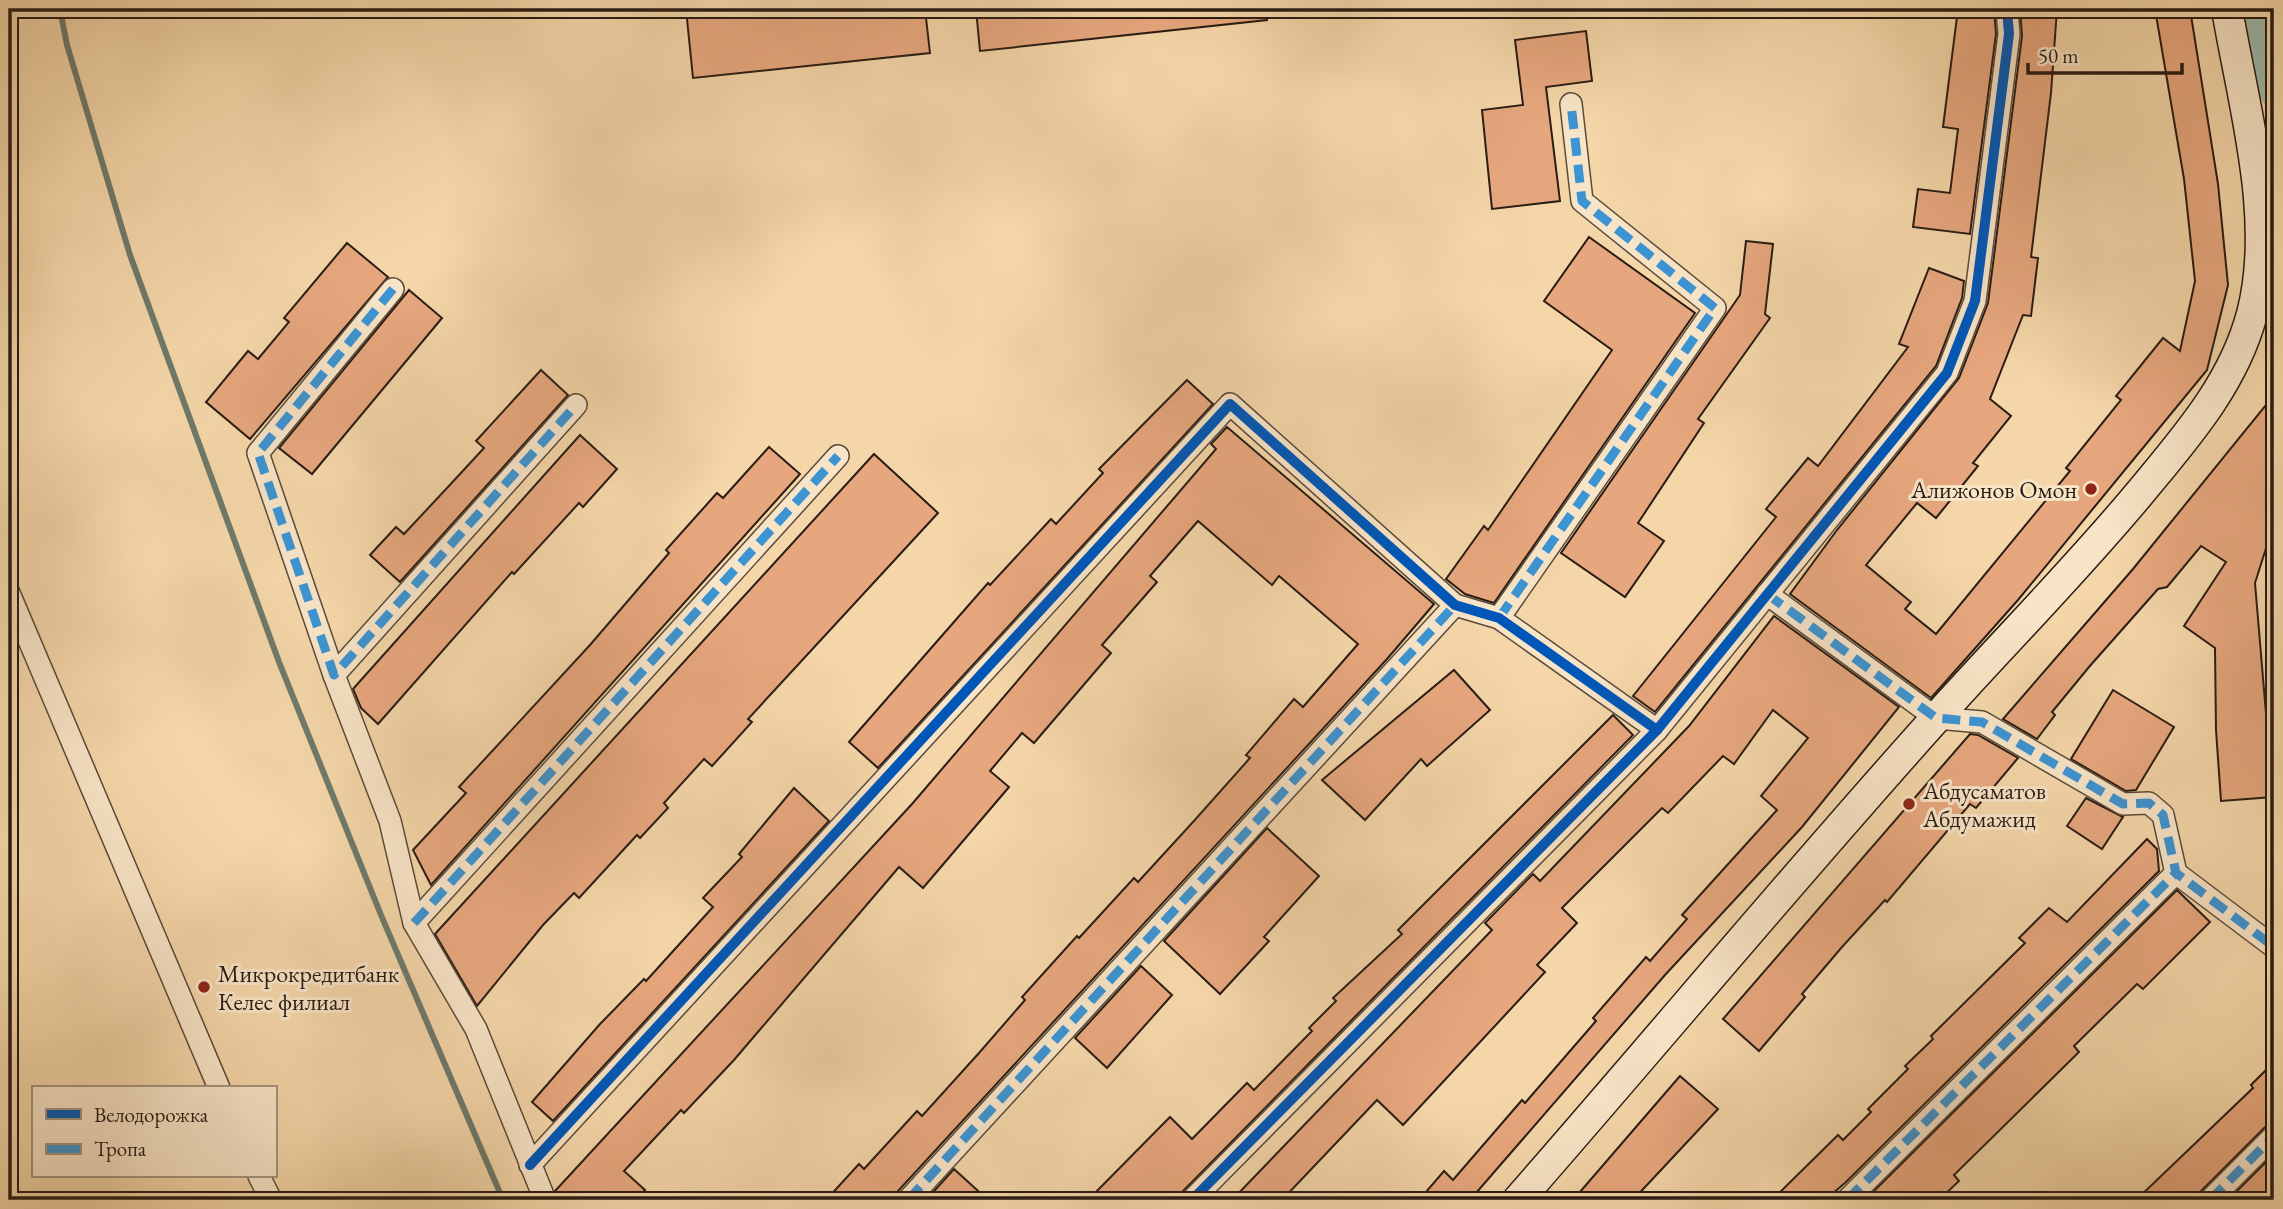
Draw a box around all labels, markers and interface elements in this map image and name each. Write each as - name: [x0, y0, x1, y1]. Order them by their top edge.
- scale bar: [2028, 32, 2182, 76]
- text: 50 m: [2038, 42, 2079, 69]
- place label: Алижонов Омон: [1910, 474, 2077, 505]
- marker: Алижонов Омон: [2083, 481, 2099, 497]
- place label: Абдусаматов Абдумажид: [1922, 775, 2046, 834]
- marker: Абдусаматов Абдумажид: [1901, 796, 1917, 812]
- place label: Микрокредитбанк Келес филиал: [218, 958, 400, 1017]
- marker: Микрокредитбанк Келес филиал: [196, 979, 212, 995]
- legend: [32, 1086, 276, 1178]
- text: Велодорожка: [94, 1101, 209, 1128]
- text: Тропа: [94, 1135, 147, 1162]

